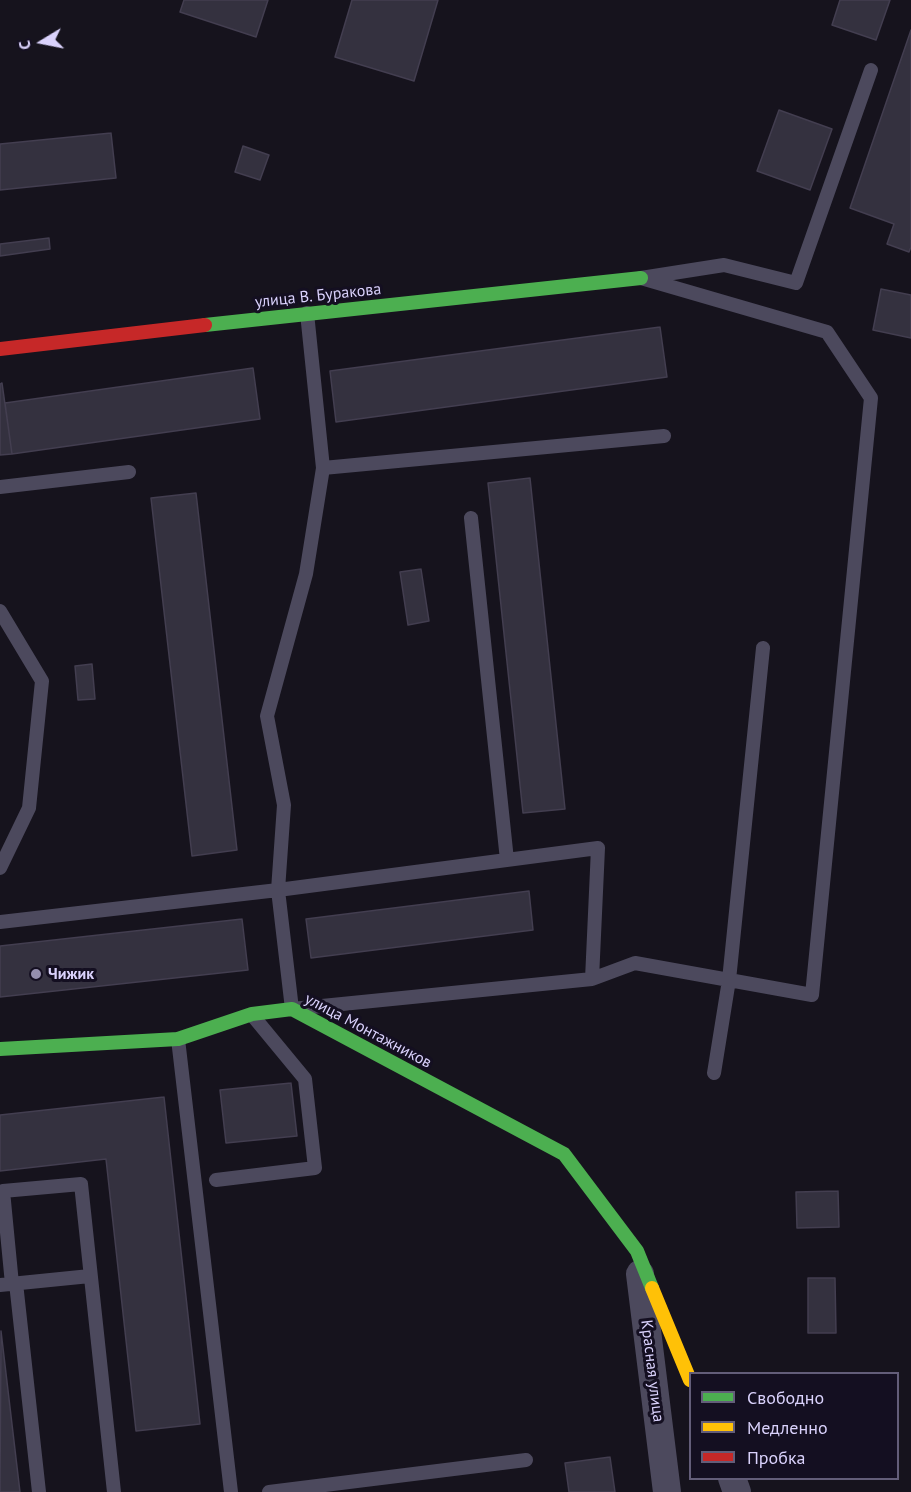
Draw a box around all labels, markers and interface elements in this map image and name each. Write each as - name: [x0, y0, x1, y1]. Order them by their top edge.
- north arrow: [12, 12, 72, 72]
- text: С: [14, 39, 35, 51]
- street label: улица В. Буракова: [254, 280, 382, 312]
- place label: Чижик: [48, 964, 94, 984]
- marker: Чижик: [29, 967, 43, 981]
- street label: улица Монтажников: [301, 989, 435, 1073]
- street label: Красная улица: [636, 1319, 668, 1423]
- legend: [689, 1372, 899, 1480]
- text: Свободно: [747, 1386, 824, 1409]
- text: Медленно: [747, 1416, 828, 1439]
- text: Пробка: [747, 1446, 805, 1469]

